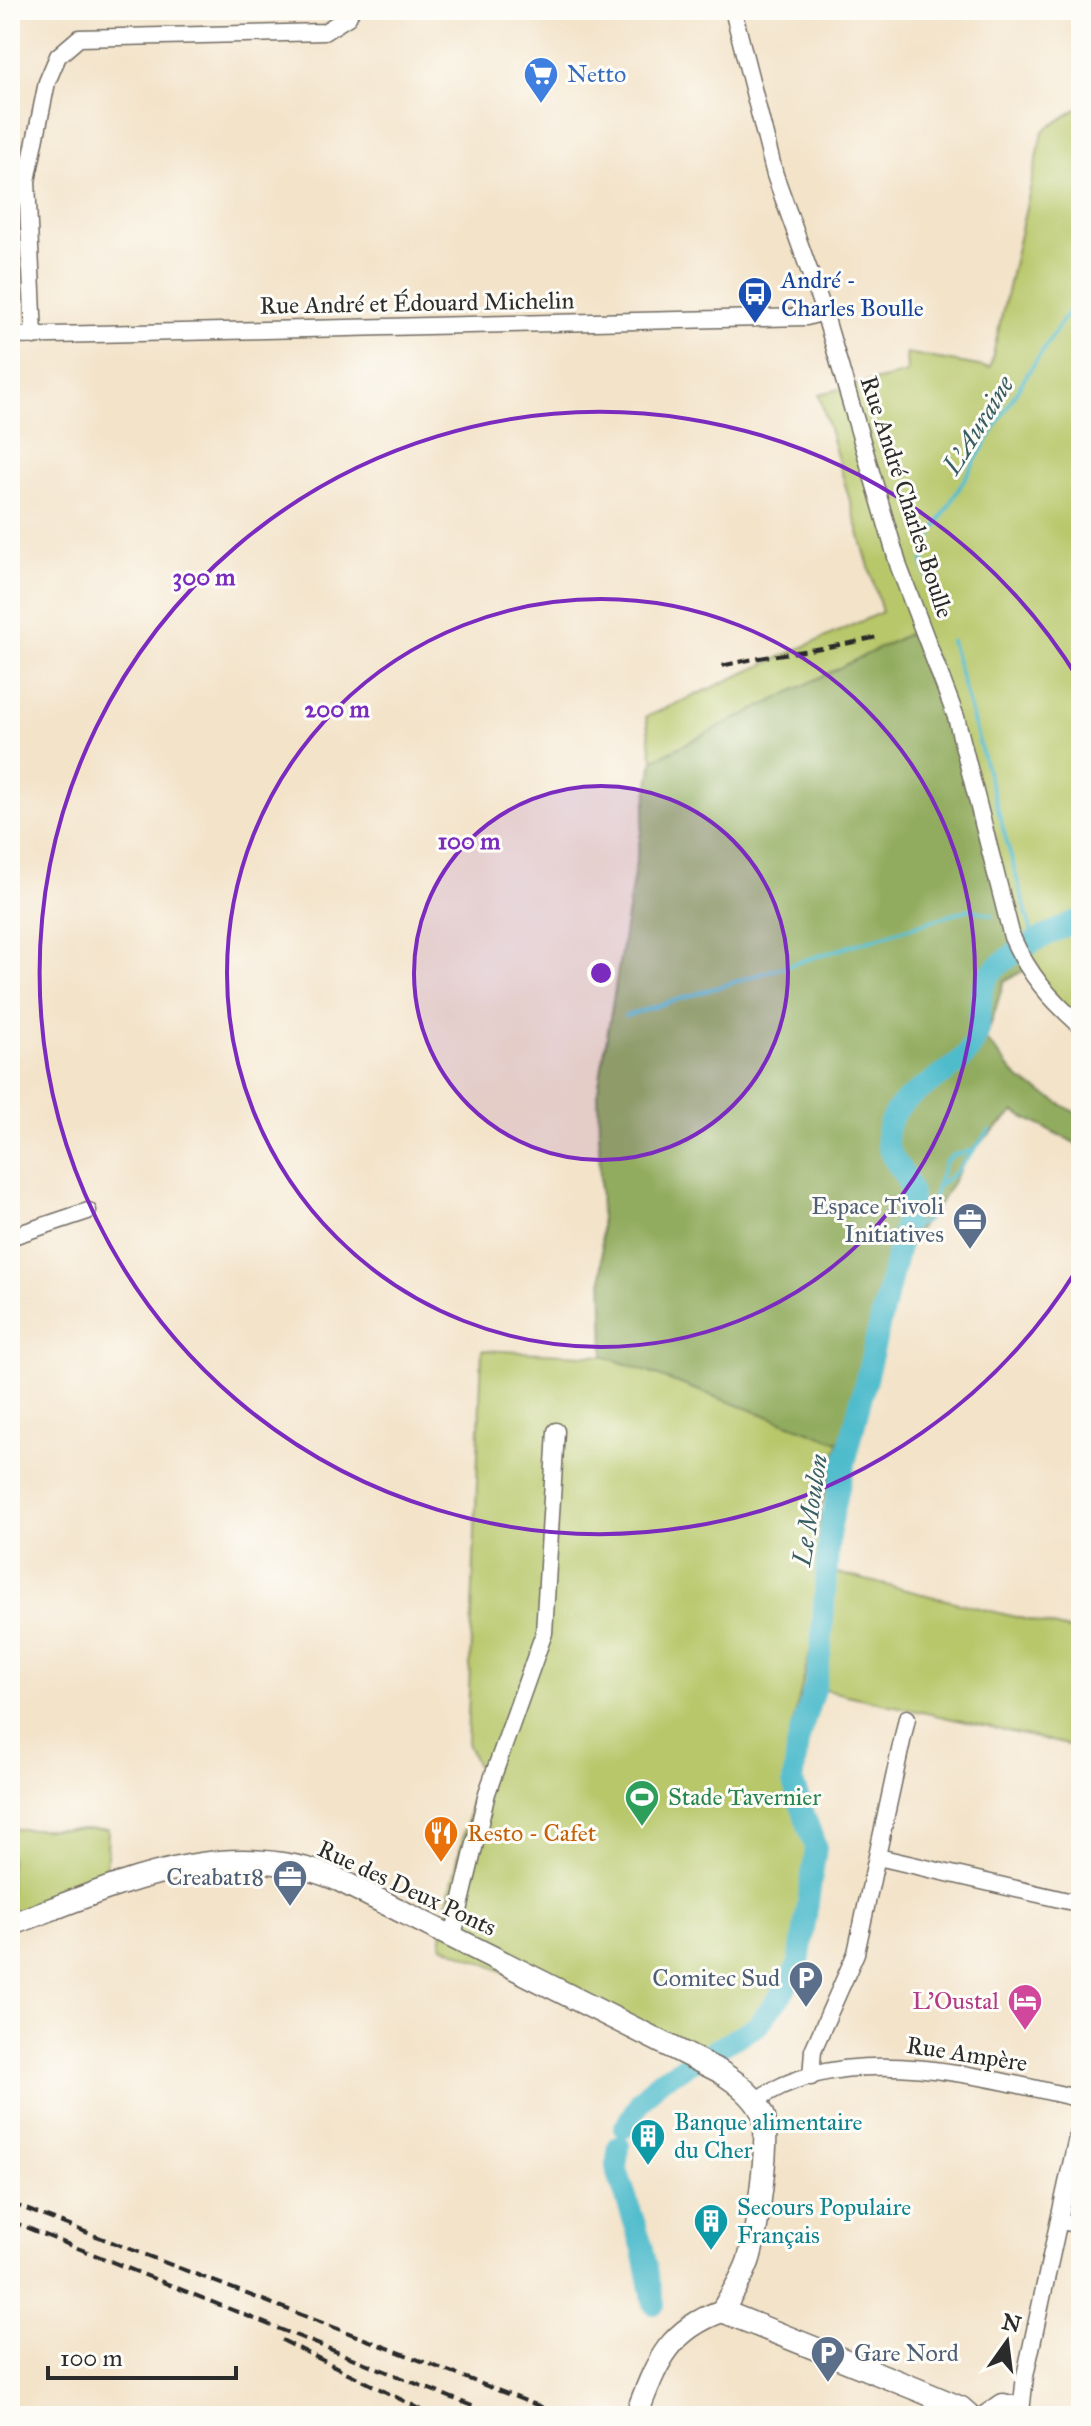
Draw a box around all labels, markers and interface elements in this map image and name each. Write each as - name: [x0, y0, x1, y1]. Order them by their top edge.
- supermarket icon: Netto: [522, 55, 560, 105]
- place label: Netto: [567, 59, 626, 89]
- place label: André - Charles Boulle: [780, 265, 924, 323]
- bus stop icon: André - Charles Boulle: [736, 275, 774, 325]
- street label: Rue André et Édouard Michelin: [259, 285, 575, 321]
- water label: L'Auraine: [935, 369, 1021, 481]
- street label: Rue André Charles Boulle: [854, 372, 960, 622]
- text: 300 m: [173, 562, 236, 592]
- text: 200 m: [304, 694, 370, 724]
- text: 100 m: [438, 826, 501, 856]
- centre of rings: [587, 959, 615, 987]
- place label: Espace Tivoli Initiatives: [811, 1191, 944, 1249]
- office icon: Espace Tivoli Initiatives: [951, 1201, 989, 1251]
- water label: Le Moulon: [785, 1451, 835, 1569]
- sports icon: Stade Tavernier: [623, 1778, 661, 1828]
- place label: Stade Tavernier: [668, 1782, 821, 1812]
- restaurant icon: Resto - Cafet: [422, 1814, 460, 1864]
- place label: Resto - Cafet: [467, 1818, 597, 1848]
- street label: Rue des Deux Ponts: [313, 1833, 501, 1943]
- office icon: Creabat18: [271, 1858, 309, 1908]
- place label: Creabat18: [166, 1862, 264, 1892]
- parking icon: Comitec Sud: [787, 1959, 825, 2009]
- place label: Comitec Sud: [652, 1963, 780, 1993]
- hotel icon: L'Oustal: [1006, 1982, 1044, 2032]
- place label: L'Oustal: [912, 1986, 1000, 2016]
- street label: Rue Ampère: [905, 2030, 1029, 2078]
- place label: Banque alimentaire du Cher: [674, 2107, 863, 2165]
- building icon: Banque alimentaire du Cher: [629, 2117, 667, 2167]
- place label: Secours Populaire Français: [737, 2192, 911, 2250]
- building icon: Secours Populaire Français: [692, 2202, 730, 2252]
- north arrow: [967, 2302, 1047, 2382]
- text: N: [999, 2308, 1024, 2339]
- scale bar: [48, 2330, 236, 2380]
- parking icon: Gare Nord: [809, 2334, 847, 2384]
- place label: Gare Nord: [854, 2338, 959, 2368]
- text: 100 m: [60, 2343, 123, 2373]

